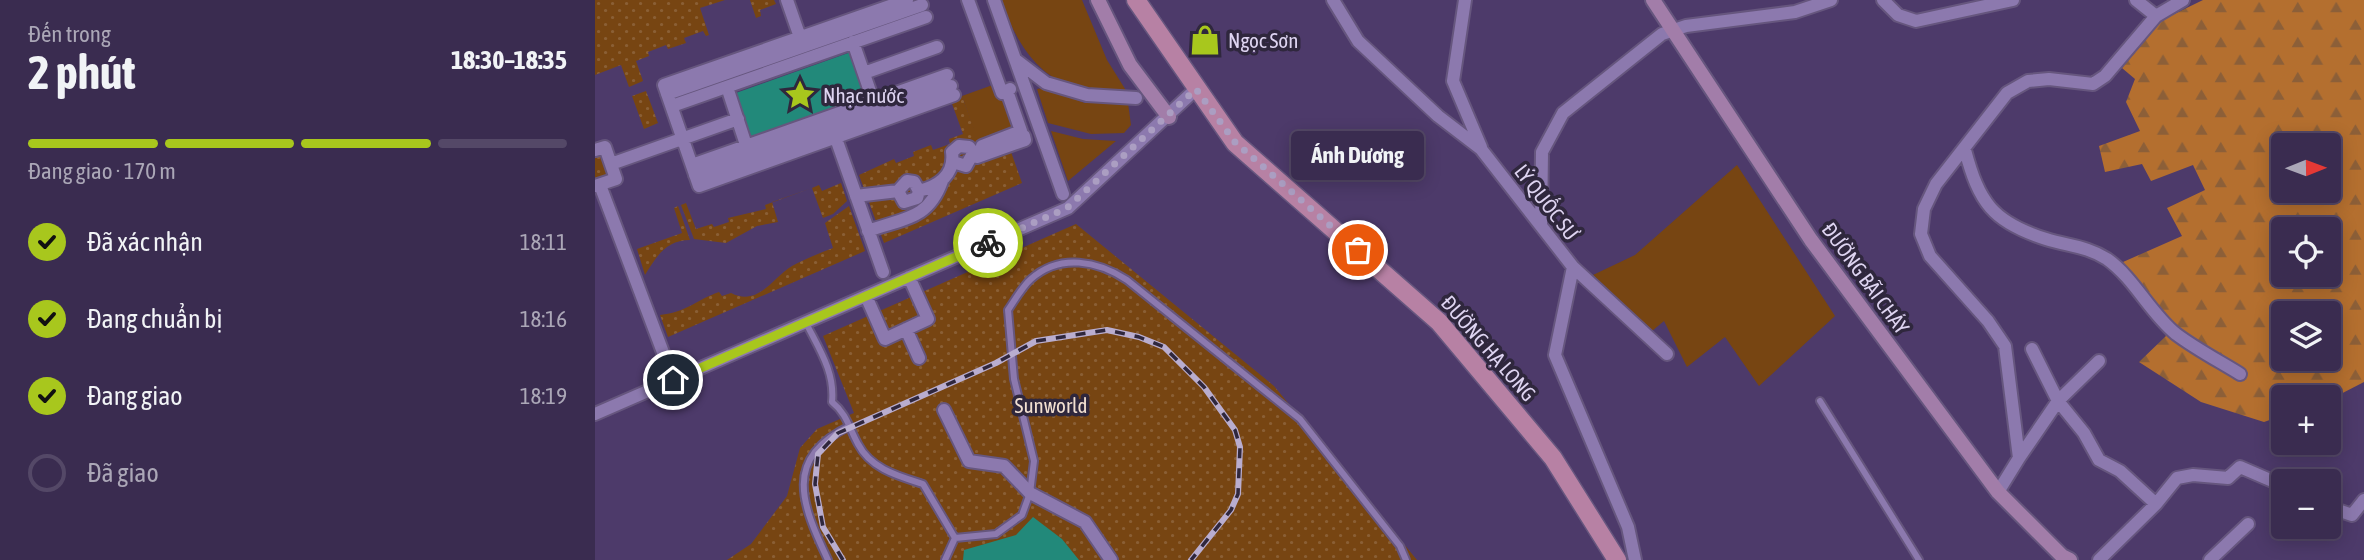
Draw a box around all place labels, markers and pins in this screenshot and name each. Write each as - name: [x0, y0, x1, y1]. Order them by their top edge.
- shop icon: Ngọc Sơn: [1188, 23, 1222, 57]
- place label: Ngọc Sơn: [1228, 28, 1298, 52]
- place icon: Nhạc nước: [783, 78, 817, 112]
- place label: Nhạc nước: [823, 83, 904, 107]
- callout: Ánh Dương: [1291, 131, 1425, 180]
- pin: [1328, 220, 1388, 280]
- pin: [643, 350, 703, 410]

